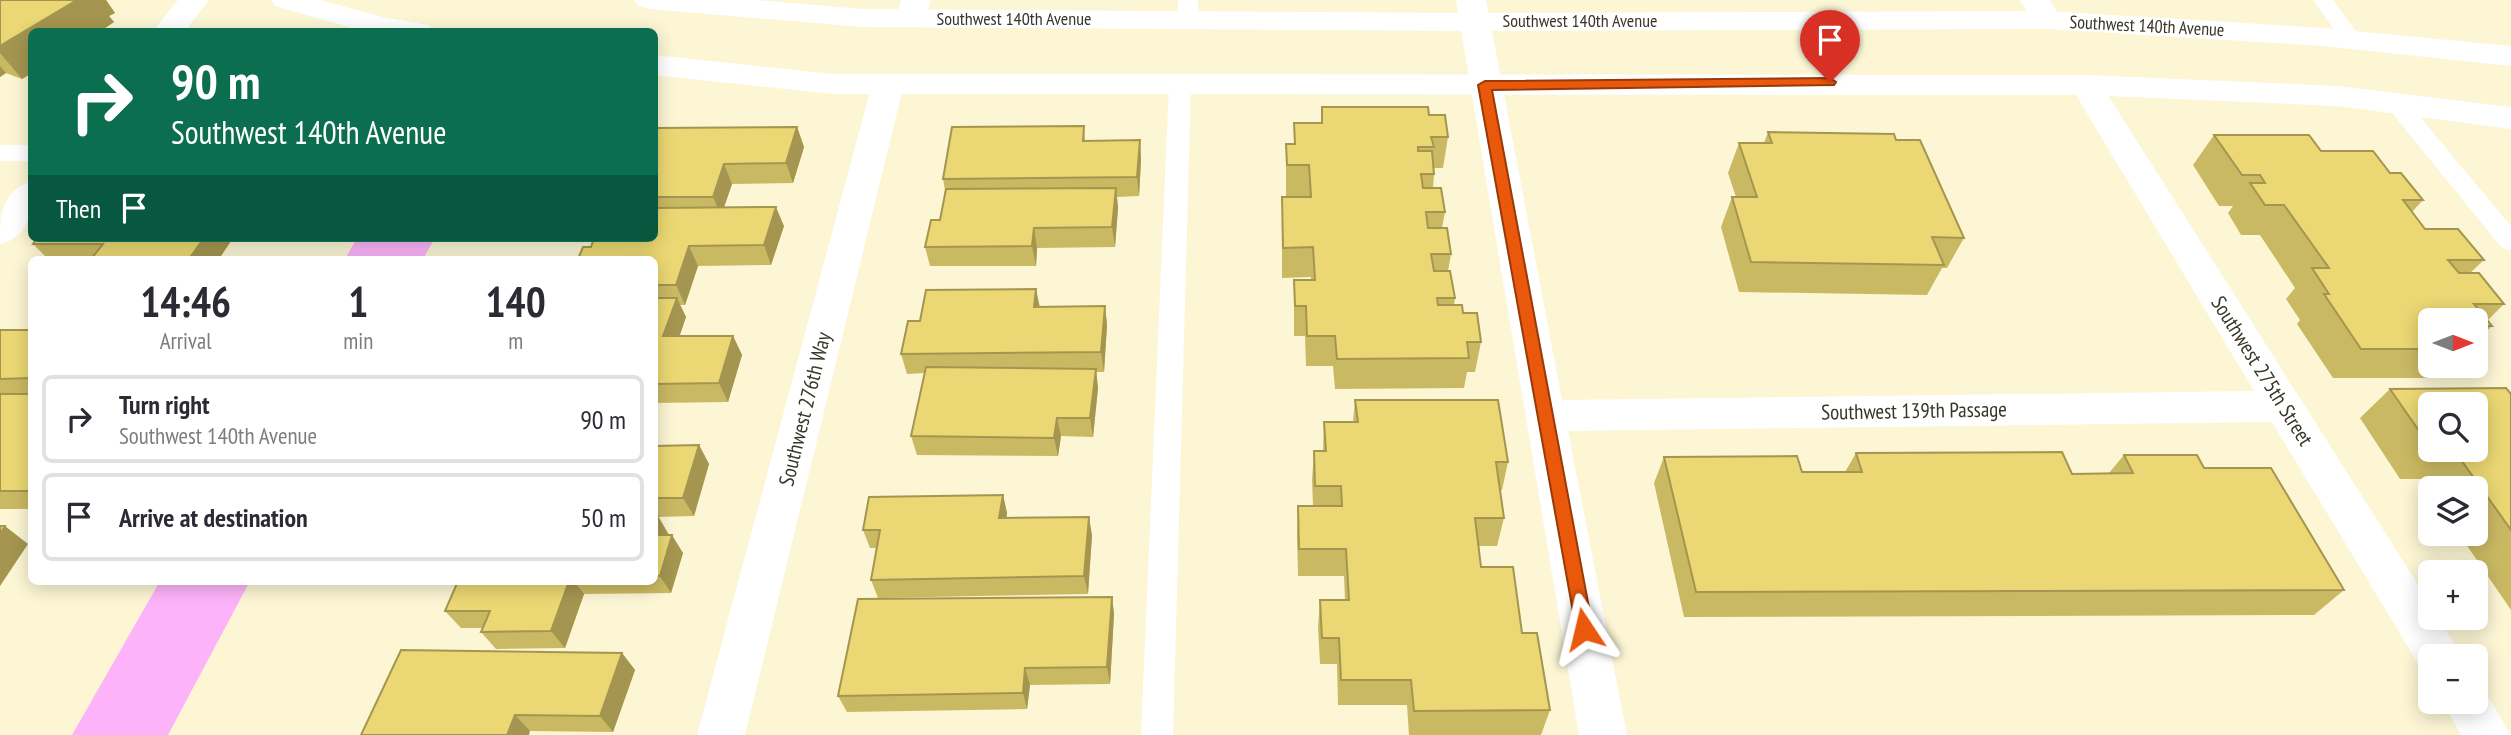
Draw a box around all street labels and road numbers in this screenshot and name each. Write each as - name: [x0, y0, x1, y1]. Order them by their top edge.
- street label: Southwest 140th Avenue: [937, 7, 1091, 30]
- street label: Southwest 140th Avenue: [1503, 9, 1657, 32]
- street label: Southwest 140th Avenue: [2069, 10, 2225, 41]
- street label: Southwest 275th Street: [2205, 291, 2319, 451]
- street label: Southwest 276th Way: [772, 329, 837, 489]
- street label: Southwest 139th Passage: [1821, 395, 2007, 426]

